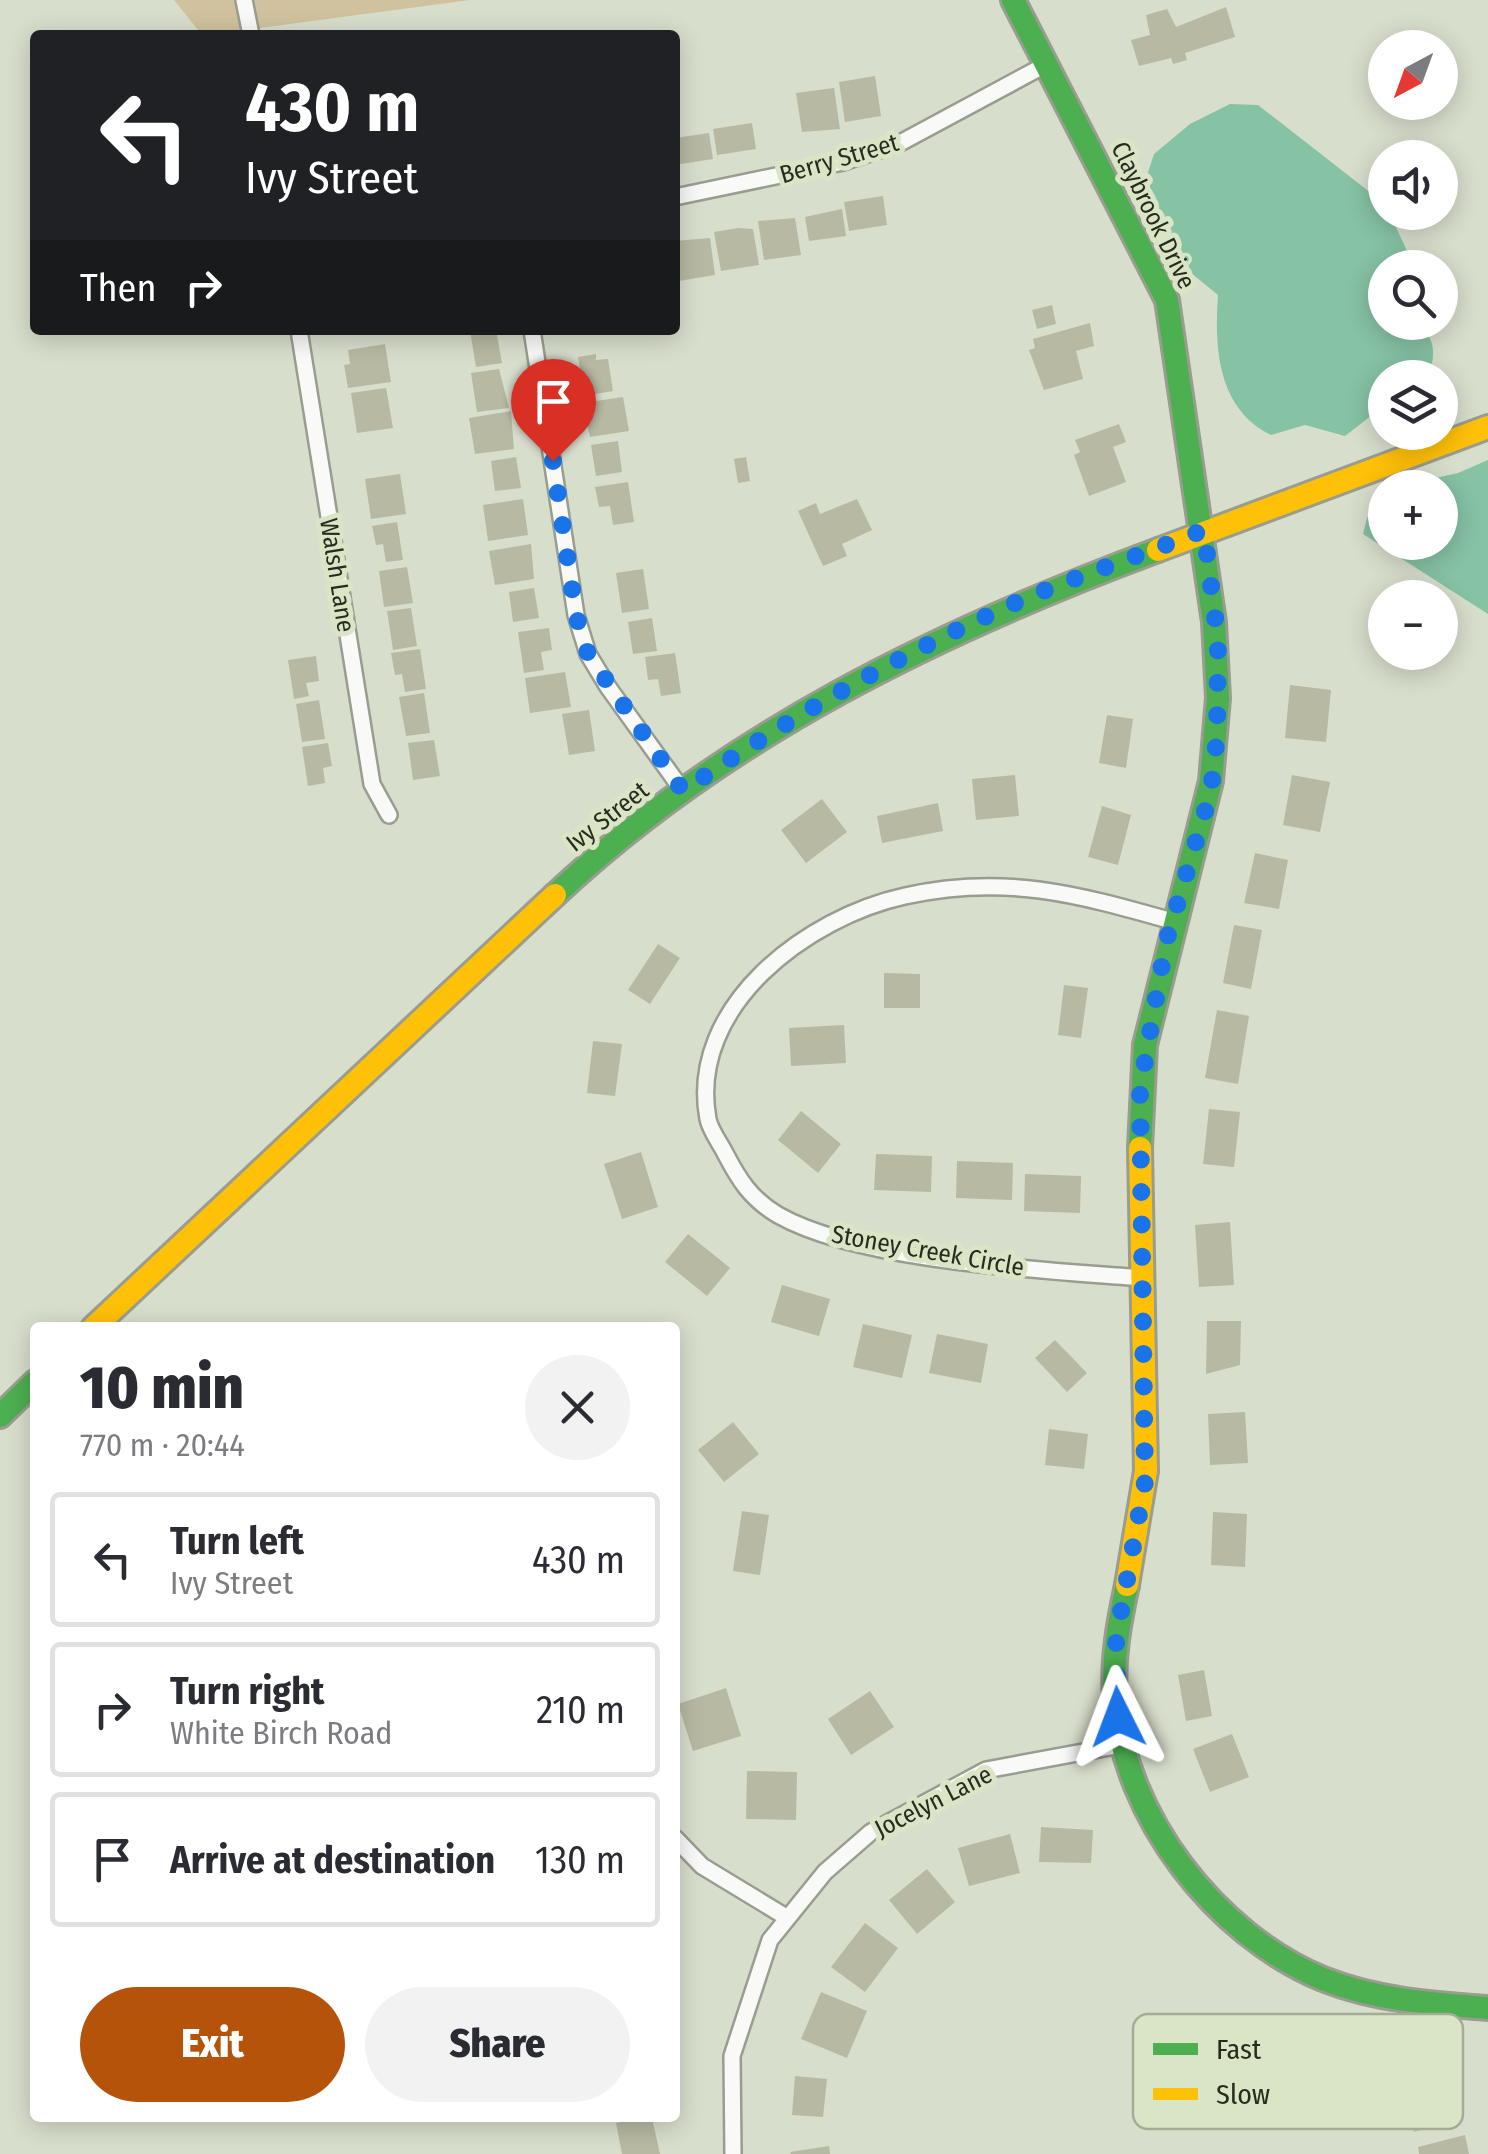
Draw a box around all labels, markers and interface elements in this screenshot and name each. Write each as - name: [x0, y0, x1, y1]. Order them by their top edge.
- north arrow: [1368, 30, 1458, 120]
- map controls: [1368, 30, 1458, 670]
- text: 430 m: [245, 66, 420, 150]
- icon: left: [80, 70, 210, 200]
- street label: Berry Street: [777, 128, 903, 190]
- street label: Claybrook Drive: [1105, 137, 1202, 294]
- button: sound: [1368, 140, 1458, 230]
- text: Ivy Street: [245, 151, 418, 205]
- button: search: [1368, 250, 1458, 340]
- icon: right: [176, 260, 231, 315]
- text: Then: [80, 265, 156, 311]
- pin: [511, 359, 596, 462]
- button: layers: [1368, 360, 1458, 450]
- icon: arrive: [526, 374, 581, 429]
- button: +: [1368, 470, 1458, 560]
- street label: Walsh Lane: [313, 516, 361, 634]
- button: −: [1368, 580, 1458, 670]
- street label: Ivy Street: [560, 775, 655, 858]
- street label: Stoney Creek Circle: [829, 1219, 1026, 1283]
- text: 10 min: [80, 1352, 244, 1424]
- button: close: [525, 1355, 630, 1460]
- text: 770 m · 20:44: [80, 1426, 245, 1464]
- text: Turn left: [170, 1518, 304, 1564]
- icon: left: [85, 1532, 140, 1587]
- text: 430 m: [532, 1537, 625, 1583]
- text: Ivy Street: [170, 1564, 293, 1602]
- position arrow: [1066, 1665, 1170, 1769]
- text: Turn right: [170, 1668, 324, 1714]
- icon: right: [85, 1682, 140, 1737]
- text: 210 m: [536, 1687, 625, 1733]
- text: White Birch Road: [170, 1714, 392, 1752]
- street label: Jocelyn Lane: [870, 1760, 997, 1844]
- icon: arrive: [85, 1832, 140, 1887]
- text: Arrive at destination: [170, 1837, 495, 1883]
- text: 130 m: [535, 1837, 625, 1883]
- button: Exit: [80, 1987, 345, 2102]
- button: Share: [365, 1987, 630, 2102]
- legend: [1133, 2014, 1463, 2129]
- text: Fast: [1216, 2033, 1262, 2066]
- text: Slow: [1216, 2078, 1270, 2111]

